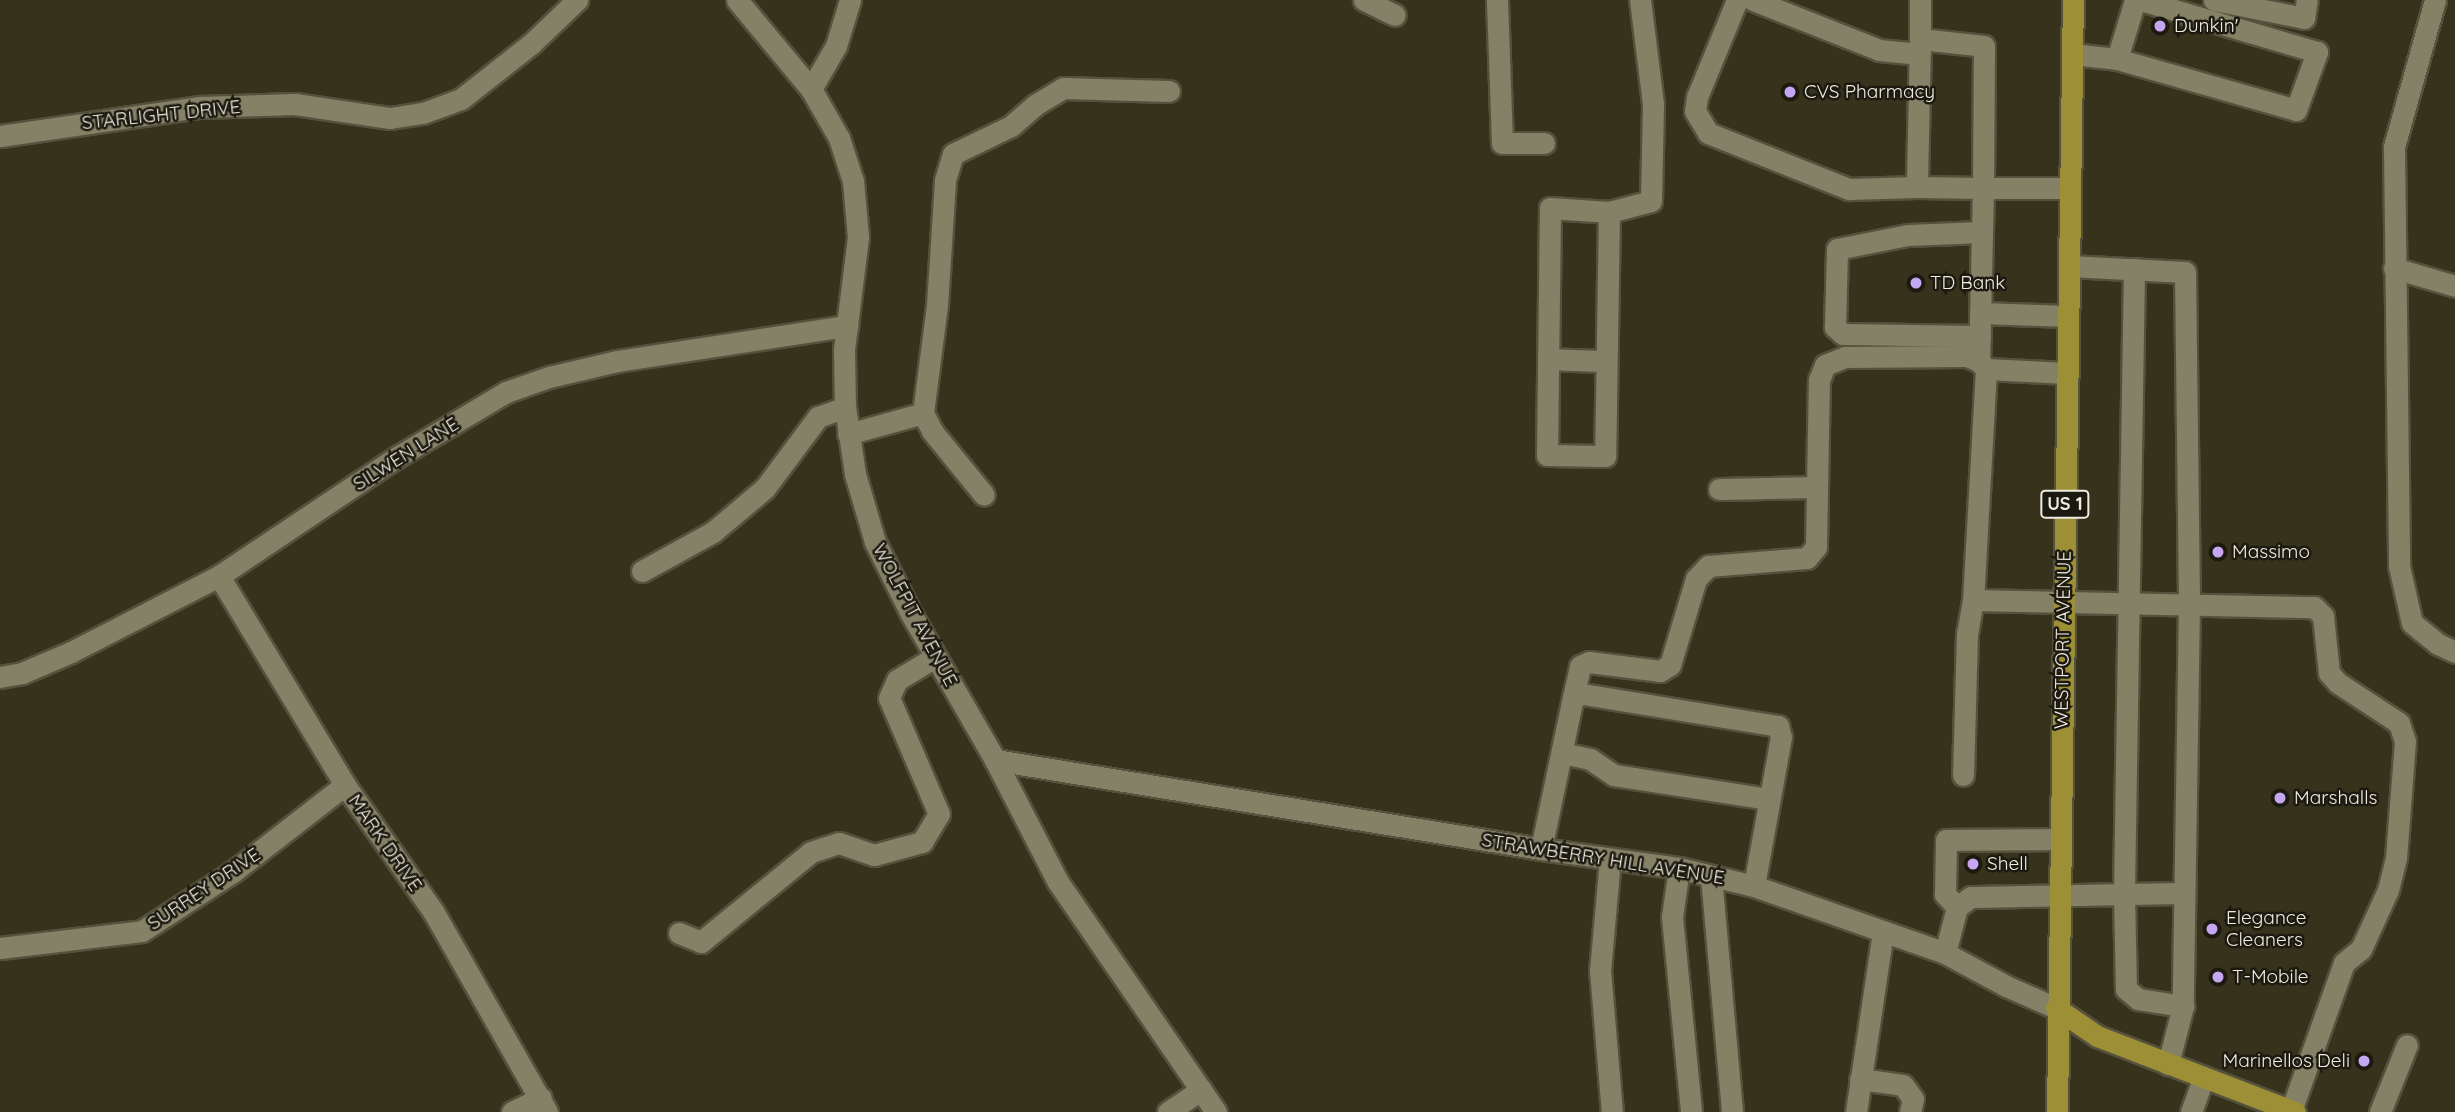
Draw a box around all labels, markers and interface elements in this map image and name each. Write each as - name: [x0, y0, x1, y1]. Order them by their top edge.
- place label: Dunkin': [2174, 15, 2238, 37]
- marker: Dunkin': [2152, 18, 2168, 34]
- place label: CVS Pharmacy: [1804, 81, 1935, 103]
- marker: CVS Pharmacy: [1782, 84, 1798, 100]
- street label: STARLIGHT DRIVE: [81, 95, 241, 135]
- place label: TD Bank: [1930, 272, 2005, 294]
- marker: TD Bank: [1908, 275, 1924, 291]
- street label: SILWEN LANE: [349, 412, 463, 496]
- road number: US 1: [2039, 490, 2091, 518]
- street label: WOLFPIT AVENUE: [868, 540, 962, 690]
- place label: Massimo: [2232, 541, 2310, 563]
- marker: Massimo: [2210, 544, 2226, 560]
- street label: WESTPORT AVENUE: [2050, 551, 2076, 729]
- place label: Marshalls: [2294, 787, 2377, 809]
- street label: MARK DRIVE: [343, 790, 427, 896]
- marker: Marshalls: [2272, 790, 2288, 806]
- street label: STRAWBERRY HILL AVENUE: [1480, 829, 1726, 889]
- street label: SURREY DRIVE: [143, 843, 265, 935]
- place label: Shell: [1987, 853, 2028, 875]
- marker: Shell: [1965, 856, 1981, 872]
- place label: Elegance Cleaners: [2226, 907, 2306, 951]
- marker: Elegance Cleaners: [2204, 921, 2220, 937]
- place label: T-Mobile: [2232, 966, 2309, 988]
- marker: T-Mobile: [2210, 969, 2226, 985]
- place label: Marinellos Deli: [2223, 1050, 2350, 1072]
- marker: Marinellos Deli: [2356, 1053, 2372, 1069]

